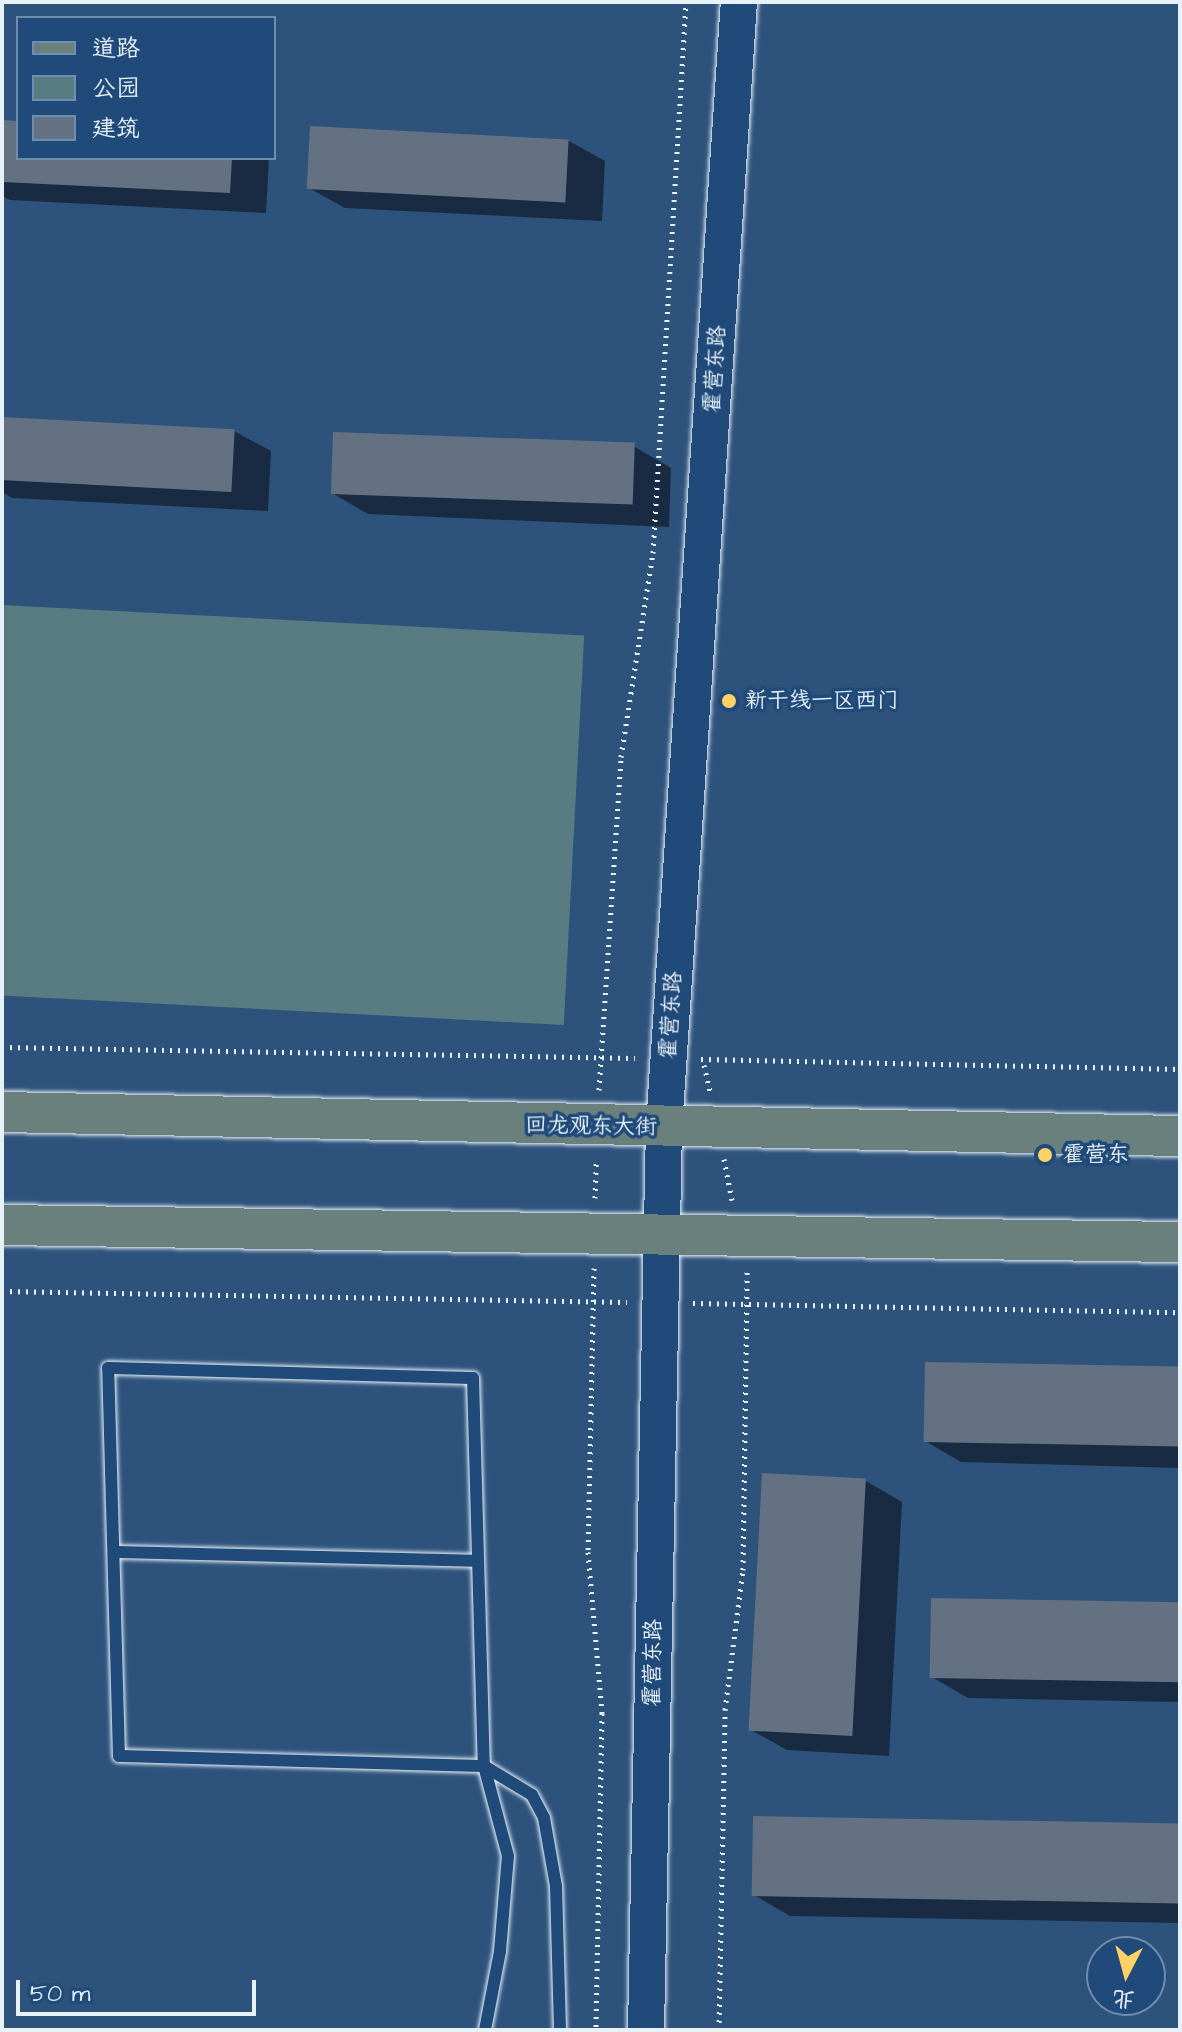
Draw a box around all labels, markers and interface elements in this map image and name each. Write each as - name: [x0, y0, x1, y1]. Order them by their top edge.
- legend: [16, 16, 276, 160]
- text: 道路: [92, 32, 140, 66]
- text: 公园: [92, 72, 140, 106]
- text: 建筑: [92, 112, 140, 146]
- street label: 霍营东路: [699, 324, 731, 414]
- place label: 新干线一区西门: [745, 688, 899, 714]
- marker: 新干线一区西门: [720, 692, 738, 710]
- street label: 霍营东路: [655, 970, 687, 1060]
- street label: 回龙观东大街: [525, 1112, 657, 1140]
- place label: 霍营东: [1063, 1142, 1129, 1168]
- marker: 霍营东: [1034, 1144, 1056, 1166]
- street label: 霍营东路: [639, 1619, 667, 1707]
- north arrow: [1086, 1936, 1166, 2016]
- scale bar: [20, 1964, 260, 2014]
- text: 50 m: [30, 1977, 90, 2011]
- text: 北: [1111, 1982, 1136, 2015]

